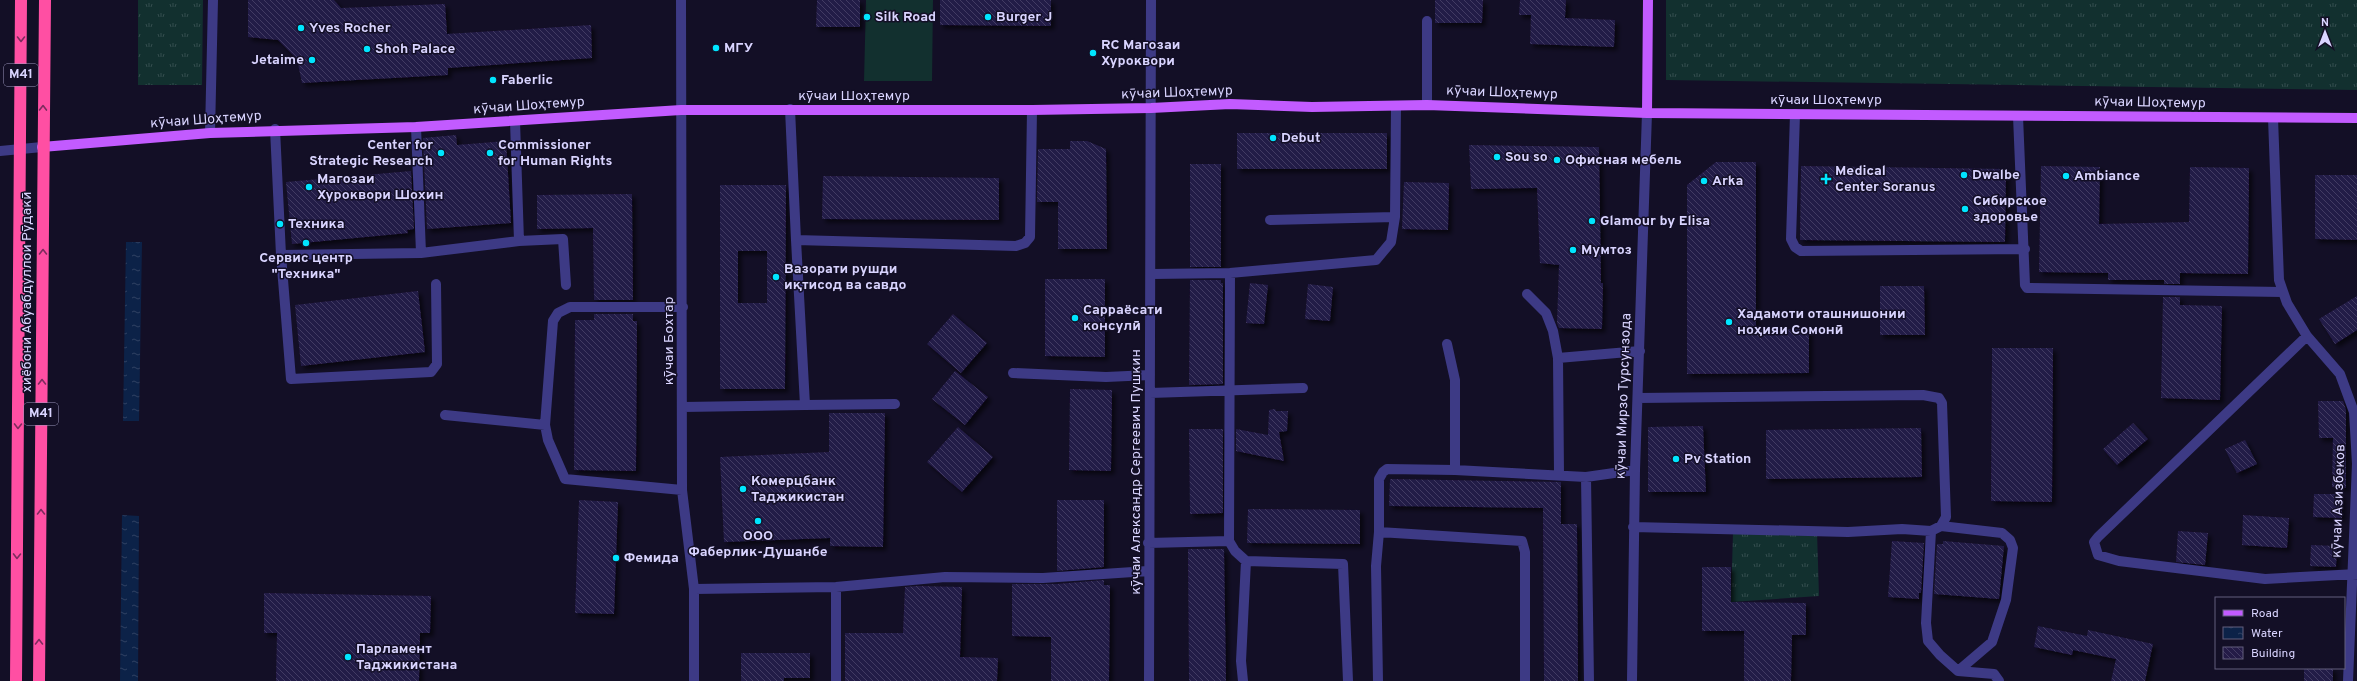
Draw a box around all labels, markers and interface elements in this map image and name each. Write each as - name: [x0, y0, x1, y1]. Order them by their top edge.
- place label: Silk Road: [875, 9, 936, 26]
- place label: Burger J: [996, 9, 1052, 26]
- marker: Silk Road: [862, 12, 872, 22]
- marker: Burger J: [983, 12, 993, 22]
- north arrow: [2305, 12, 2345, 52]
- text: N: [2321, 16, 2329, 30]
- place label: Yves Rocher: [309, 20, 391, 37]
- marker: Yves Rocher: [296, 23, 306, 33]
- one-way arrow: [17, 36, 25, 42]
- place label: RC Магозаи Хуроквори: [1101, 37, 1180, 70]
- place label: МГУ: [724, 40, 754, 57]
- place label: Shoh Palace: [375, 41, 456, 58]
- marker: МГУ: [711, 43, 721, 53]
- marker: Shoh Palace: [362, 44, 372, 54]
- marker: RC Магозаи Хуроквори: [1088, 48, 1098, 58]
- place label: Jetaime: [251, 52, 304, 69]
- marker: Jetaime: [307, 55, 317, 65]
- road number: M41: [4, 64, 38, 86]
- place label: Faberlic: [501, 72, 553, 89]
- marker: Faberlic: [488, 75, 498, 85]
- street label: кӯчаи Шоҳтемур: [1121, 83, 1233, 103]
- street label: кӯчаи Шоҳтемур: [1446, 83, 1558, 103]
- street label: кӯчаи Шоҳтемур: [798, 88, 910, 105]
- street label: кӯчаи Шоҳтемур: [1770, 92, 1882, 109]
- street label: кӯчаи Шоҳтемур: [473, 94, 585, 118]
- street label: кӯчаи Шоҳтемур: [2094, 94, 2206, 112]
- one-way arrow: [39, 105, 47, 111]
- street label: кӯчаи Шоҳтемур: [150, 108, 262, 132]
- place label: Debut: [1281, 130, 1320, 147]
- marker: Debut: [1268, 133, 1278, 143]
- place label: Center for Strategic Research: [309, 137, 433, 170]
- place label: Commissioner for Human Rights: [498, 137, 612, 170]
- marker: Center for Strategic Research: [436, 148, 446, 158]
- marker: Commissioner for Human Rights: [485, 148, 495, 158]
- place label: Sou so: [1505, 149, 1548, 166]
- marker: Sou so: [1492, 152, 1502, 162]
- place label: Офисная мебель: [1565, 152, 1682, 169]
- marker: Офисная мебель: [1552, 155, 1562, 165]
- place label: Medical Center Soranus: [1835, 163, 1936, 196]
- place label: Dwalbe: [1972, 167, 2020, 184]
- place label: Ambiance: [2074, 168, 2140, 185]
- marker: Dwalbe: [1959, 170, 1969, 180]
- place label: Магозаи Хуроквори Шохин: [317, 171, 443, 204]
- marker: Ambiance: [2061, 171, 2071, 181]
- place label: Arka: [1712, 173, 1743, 190]
- marker: Medical Center Soranus: [1820, 173, 1832, 185]
- marker: Arka: [1699, 176, 1709, 186]
- marker: Магозаи Хуроквори Шохин: [304, 182, 314, 192]
- street label: хиёбони Абуабдуллои Рӯдакӣ: [19, 191, 36, 393]
- place label: Сибирское здоровье: [1973, 193, 2047, 226]
- marker: Сибирское здоровье: [1960, 204, 1970, 214]
- place label: Glamour by Elisa: [1600, 213, 1710, 230]
- place label: Техника: [288, 216, 345, 233]
- marker: Glamour by Elisa: [1587, 216, 1597, 226]
- marker: Техника: [275, 219, 285, 229]
- marker: Сервис центр "Техника": [301, 238, 311, 248]
- place label: Мумтоз: [1581, 242, 1632, 259]
- marker: Мумтоз: [1568, 245, 1578, 255]
- one-way arrow: [39, 249, 47, 255]
- place label: Сервис центр "Техника": [259, 250, 353, 283]
- place label: Вазорати рушди иқтисод ва савдо: [784, 261, 906, 294]
- marker: Вазорати рушди иқтисод ва савдо: [771, 272, 781, 282]
- street label: кӯчаи Бохтар: [661, 297, 678, 385]
- place label: Сарраёсати консулӣ: [1083, 302, 1163, 335]
- place label: Хадамоти оташнишонии ноҳияи Сомонӣ: [1737, 306, 1906, 339]
- marker: Сарраёсати консулӣ: [1070, 313, 1080, 323]
- street label: кӯчаи Мирзо Турсунзода: [1613, 313, 1635, 479]
- marker: Хадамоти оташнишонии ноҳияи Сомонӣ: [1724, 317, 1734, 327]
- street label: кӯчаи Александр Сергеевич Пушкин: [1128, 349, 1145, 595]
- one-way arrow: [38, 379, 46, 385]
- road number: M41: [24, 403, 58, 425]
- one-way arrow: [14, 423, 22, 429]
- street label: кӯчаи Азизбеков: [2329, 444, 2349, 558]
- place label: Pv Station: [1684, 451, 1751, 468]
- marker: Pv Station: [1671, 454, 1681, 464]
- place label: Комерцбанк Таджикистан: [751, 473, 845, 506]
- marker: Комерцбанк Таджикистан: [738, 484, 748, 494]
- one-way arrow: [37, 509, 45, 515]
- marker: ООО Фаберлик-Душанбе: [753, 516, 763, 526]
- place label: ООО Фаберлик-Душанбе: [689, 528, 828, 561]
- place label: Фемида: [624, 550, 679, 567]
- one-way arrow: [13, 553, 21, 559]
- marker: Фемида: [611, 553, 621, 563]
- legend: [2215, 597, 2345, 669]
- text: Road: [2251, 606, 2279, 622]
- text: Water: [2251, 626, 2283, 642]
- one-way arrow: [35, 639, 44, 645]
- place label: Парламент Таджикистана: [356, 641, 457, 674]
- text: Building: [2251, 646, 2295, 662]
- marker: Парламент Таджикистана: [343, 652, 353, 662]

